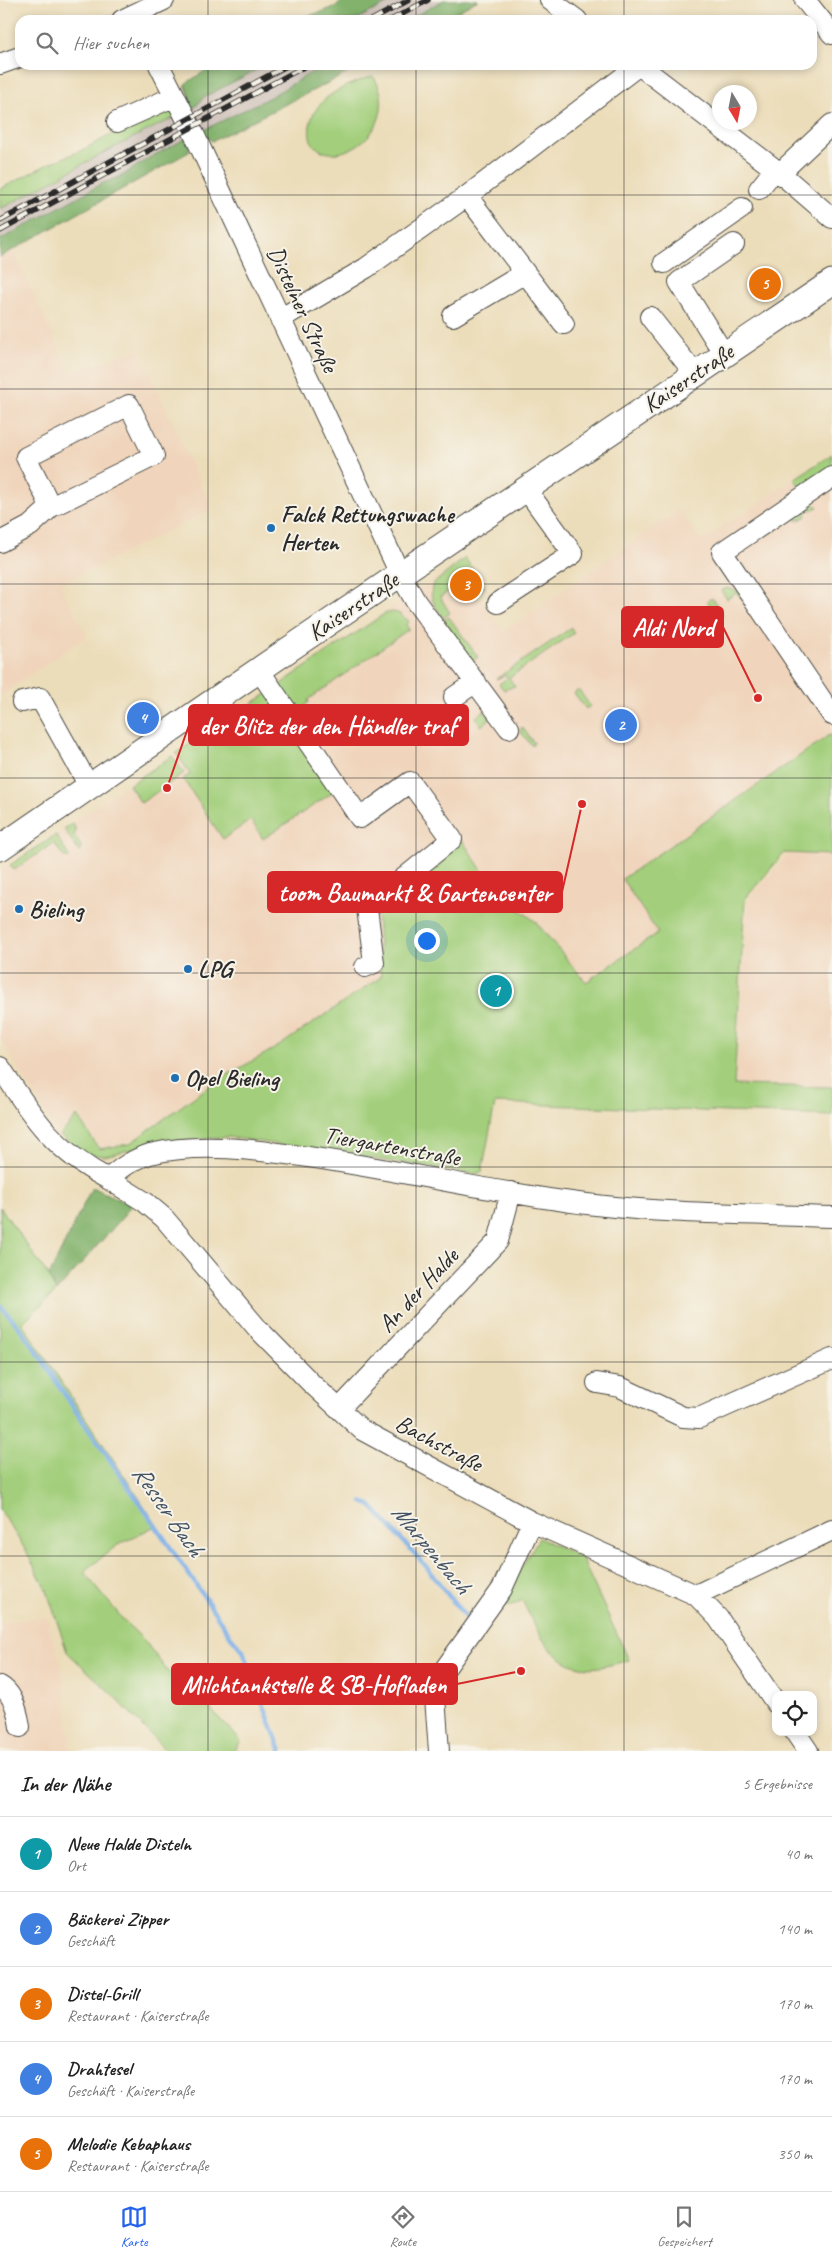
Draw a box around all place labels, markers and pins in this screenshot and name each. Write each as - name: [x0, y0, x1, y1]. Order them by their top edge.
- pin: 5: [749, 265, 781, 303]
- place label: Falck Rettungswache Herten: [281, 499, 456, 557]
- marker: Falck Rettungswache Herten: [265, 522, 277, 534]
- pin: 3: [450, 566, 482, 604]
- callout: Aldi Nord: [622, 607, 723, 647]
- pin: 4: [127, 699, 159, 737]
- callout: der Blitz der den Händler traf: [189, 705, 468, 745]
- pin: 2: [605, 706, 637, 744]
- callout: toom Baumarkt & Gartencenter: [268, 872, 562, 912]
- place label: Bieling: [29, 894, 86, 924]
- marker: Bieling: [13, 903, 25, 915]
- place label: LPG: [198, 954, 236, 984]
- marker: LPG: [182, 963, 194, 975]
- pin: 1: [480, 972, 512, 1010]
- place label: Opel Bieling: [185, 1063, 281, 1093]
- marker: Opel Bieling: [169, 1072, 181, 1084]
- callout: Milchtankstelle & SB-Hofladen: [172, 1664, 457, 1704]

